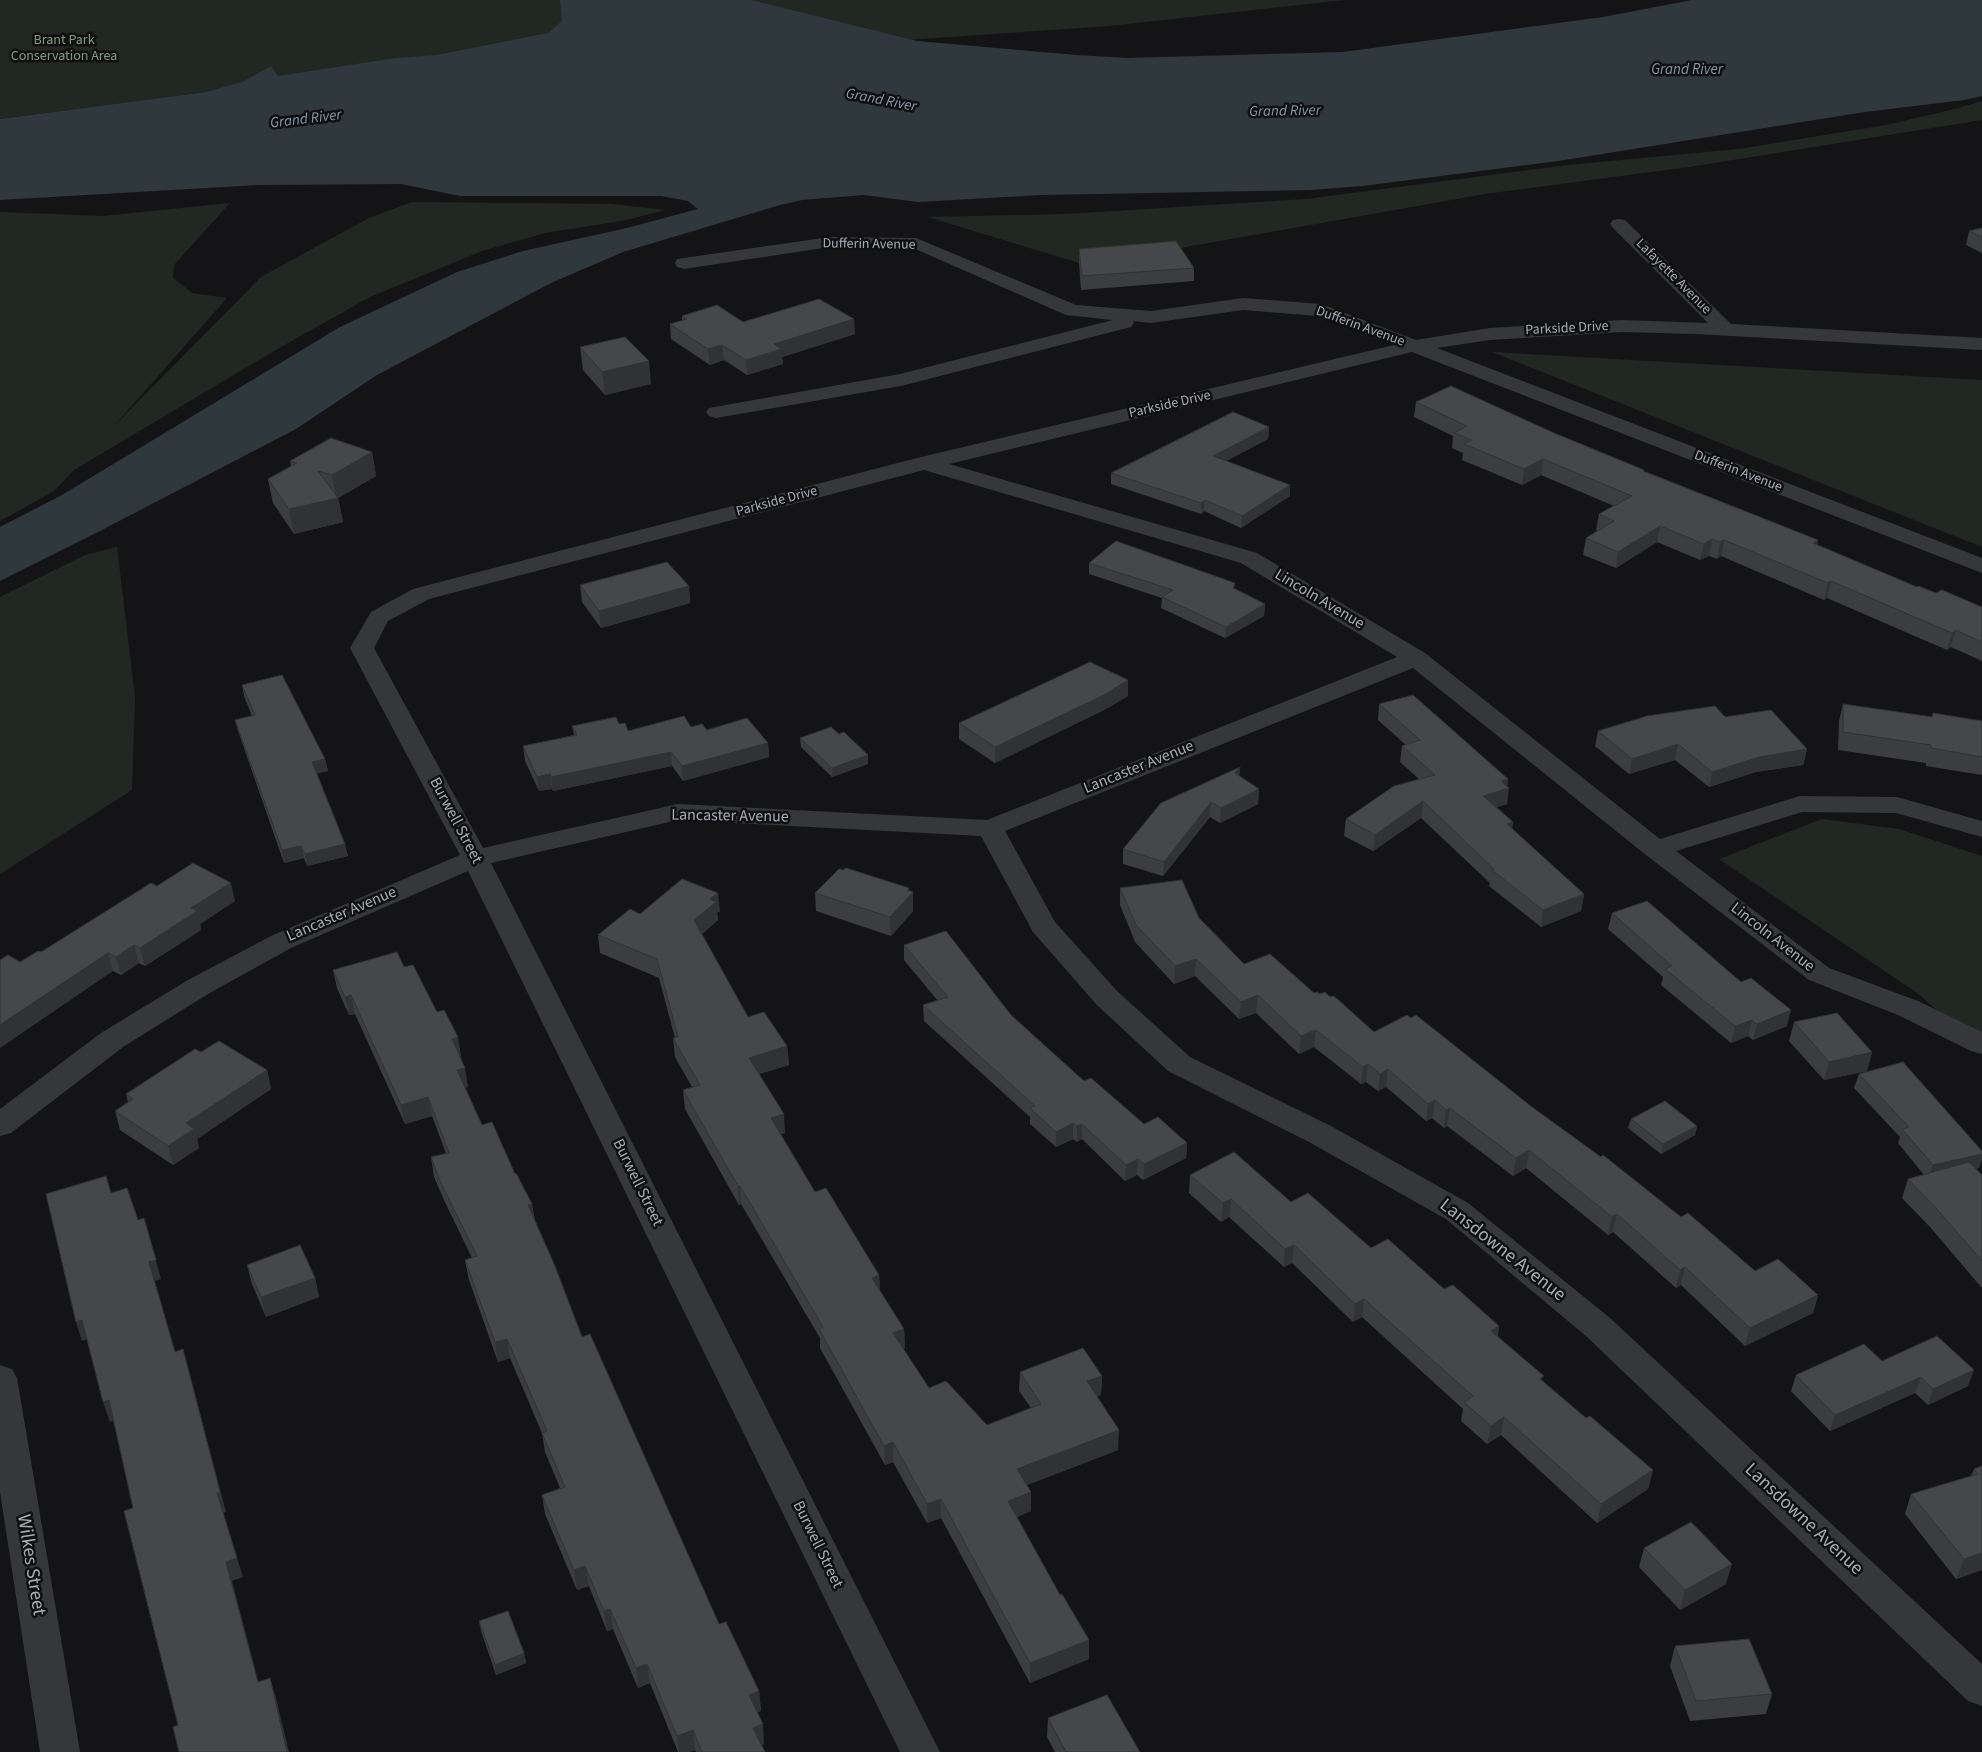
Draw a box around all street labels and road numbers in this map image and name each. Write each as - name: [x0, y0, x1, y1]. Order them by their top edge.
- street label: Dufferin Avenue: [822, 236, 916, 254]
- street label: Lafayette Avenue: [1632, 236, 1714, 318]
- street label: Dufferin Avenue: [1313, 303, 1407, 351]
- street label: Parkside Drive: [1525, 318, 1609, 340]
- street label: Parkside Drive: [1128, 387, 1212, 423]
- street label: Dufferin Avenue: [1692, 447, 1784, 497]
- street label: Parkside Drive: [735, 483, 819, 521]
- street label: Lincoln Avenue: [1271, 566, 1367, 634]
- street label: Lancaster Avenue: [1081, 737, 1197, 799]
- street label: Burwell Street: [424, 775, 486, 867]
- street label: Lancaster Avenue: [671, 806, 789, 828]
- street label: Lancaster Avenue: [284, 883, 400, 947]
- street label: Lincoln Avenue: [1726, 899, 1818, 977]
- street label: Burwell Street: [608, 1136, 666, 1230]
- street label: Lansdowne Avenue: [1434, 1195, 1570, 1307]
- street label: Lansdowne Avenue: [1739, 1459, 1867, 1581]
- street label: Burwell Street: [788, 1498, 846, 1592]
- street label: Wilkes Street: [11, 1513, 49, 1617]

